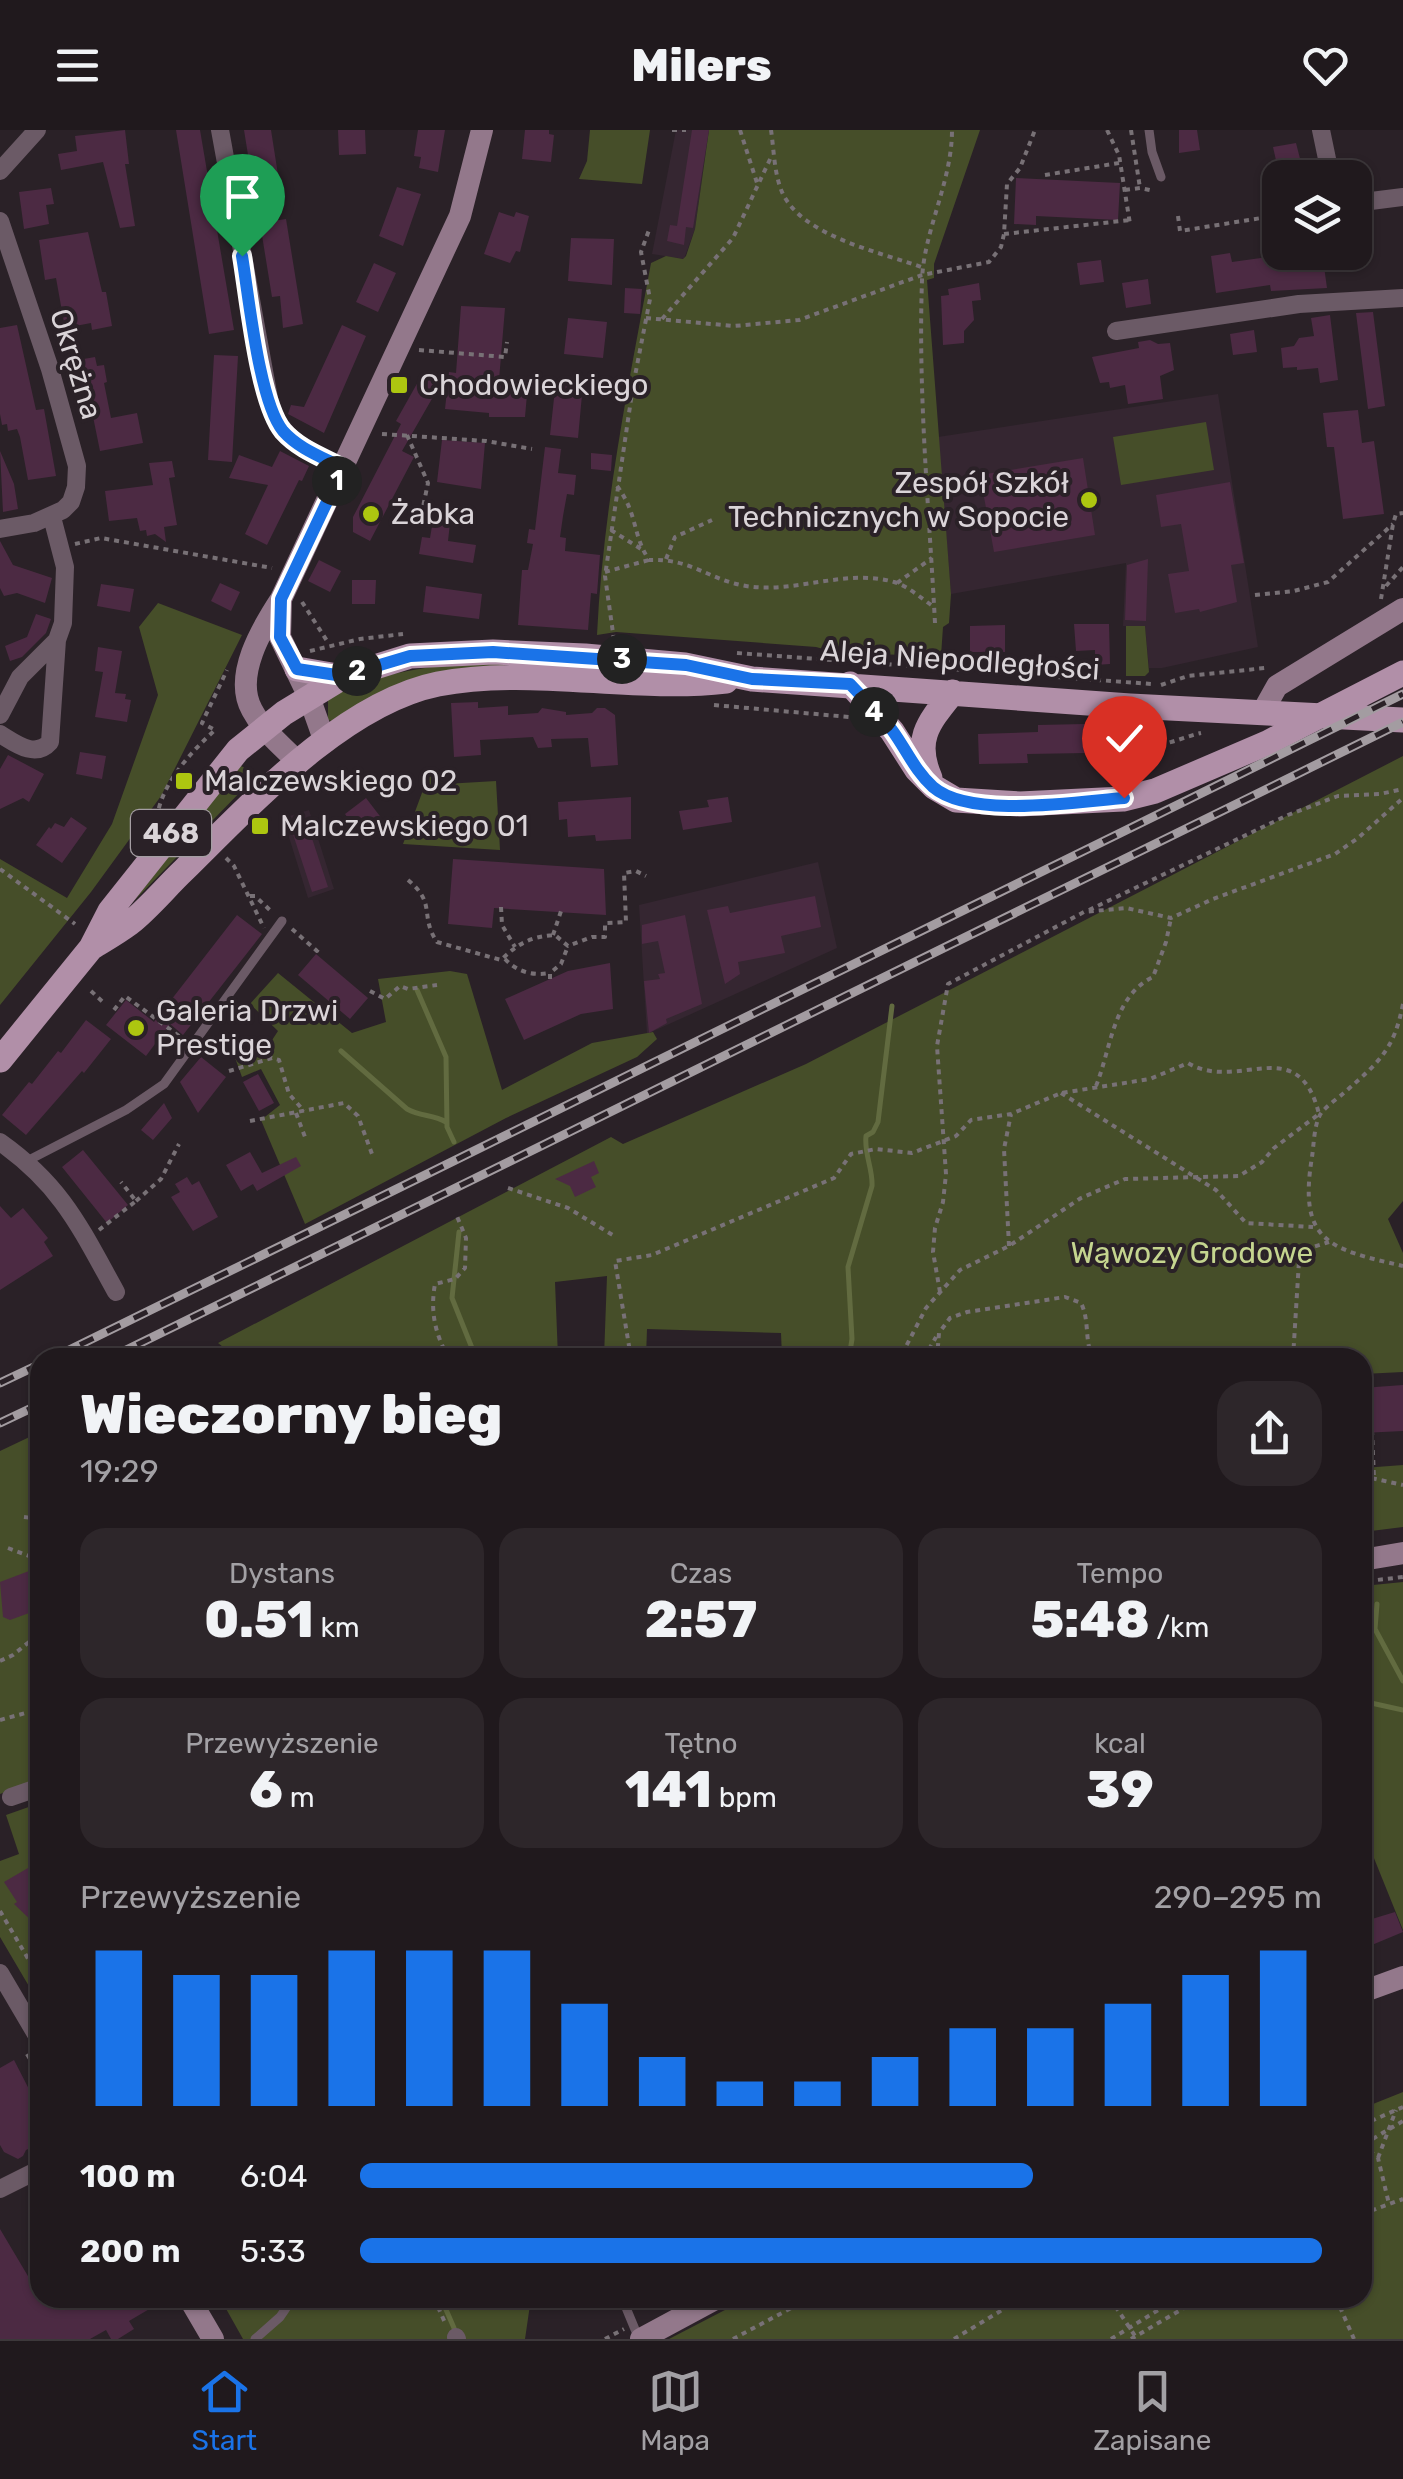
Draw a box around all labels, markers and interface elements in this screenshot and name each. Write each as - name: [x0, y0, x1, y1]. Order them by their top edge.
- icon: menu: [50, 38, 105, 93]
- icon: heart: [1298, 38, 1353, 93]
- text: Milers: [631, 39, 772, 92]
- pin: [200, 154, 285, 257]
- map controls: [1262, 160, 1372, 270]
- button: layers: [1262, 160, 1372, 270]
- icon: arrive: [215, 169, 270, 224]
- street label: Okrężna: [42, 304, 110, 424]
- place label: Chodowieckiego: [419, 367, 648, 403]
- marker: Chodowieckiego: [388, 374, 410, 396]
- pin: 1: [312, 456, 362, 506]
- text: 1: [330, 464, 344, 497]
- place label: Zespół Szkół Technicznych w Sopocie: [728, 465, 1069, 535]
- marker: Zespół Szkół Technicznych w Sopocie: [1078, 489, 1100, 511]
- place label: Żabka: [391, 496, 475, 532]
- marker: Żabka: [360, 503, 382, 525]
- street label: Aleja Niepodległości: [819, 632, 1101, 688]
- pin: 3: [597, 634, 647, 684]
- text: 3: [613, 642, 631, 675]
- pin: 2: [332, 646, 382, 696]
- text: 2: [348, 654, 366, 687]
- pin: 4: [849, 687, 899, 737]
- text: 4: [864, 695, 884, 728]
- pin: [1082, 696, 1167, 799]
- icon: check: [1097, 711, 1152, 766]
- place label: Malczewskiego 02: [204, 763, 457, 799]
- marker: Malczewskiego 02: [173, 770, 195, 792]
- place label: Malczewskiego 01: [280, 808, 529, 844]
- road number: 468: [131, 810, 211, 856]
- marker: Malczewskiego 01: [249, 815, 271, 837]
- place label: Galeria Drzwi Prestige: [156, 993, 338, 1063]
- marker: Galeria Drzwi Prestige: [125, 1017, 147, 1039]
- park label: Wąwozy Grodowe: [1071, 1235, 1313, 1271]
- button: share: [1217, 1381, 1322, 1486]
- text: Wieczorny bieg: [80, 1382, 502, 1447]
- text: 19:29: [80, 1452, 159, 1490]
- text: Dystans: [229, 1557, 335, 1590]
- text: Czas: [670, 1557, 732, 1590]
- text: Tempo: [1077, 1557, 1163, 1590]
- text: 0.51: [204, 1590, 314, 1650]
- text: 2:57: [645, 1590, 757, 1650]
- text: 5:48: [1031, 1590, 1150, 1650]
- text: km: [314, 1611, 360, 1644]
- text: /km: [1150, 1611, 1209, 1644]
- text: Przewyższenie: [185, 1727, 379, 1760]
- text: Tętno: [664, 1727, 738, 1760]
- text: kcal: [1094, 1727, 1146, 1760]
- text: 6: [249, 1760, 283, 1820]
- text: 141: [625, 1760, 712, 1820]
- text: 39: [1086, 1760, 1154, 1820]
- text: m: [283, 1781, 315, 1814]
- text: bpm: [712, 1781, 777, 1814]
- text: Przewyższenie: [80, 1878, 301, 1916]
- text: 290–295 m: [1154, 1878, 1322, 1916]
- text: 100 m: [80, 2157, 176, 2195]
- text: 6:04: [240, 2157, 308, 2195]
- text: 200 m: [80, 2232, 180, 2270]
- text: 5:33: [240, 2232, 306, 2270]
- tab: Start: [192, 2364, 257, 2457]
- tab: Mapa: [640, 2364, 710, 2457]
- tab: Zapisane: [1093, 2364, 1211, 2457]

